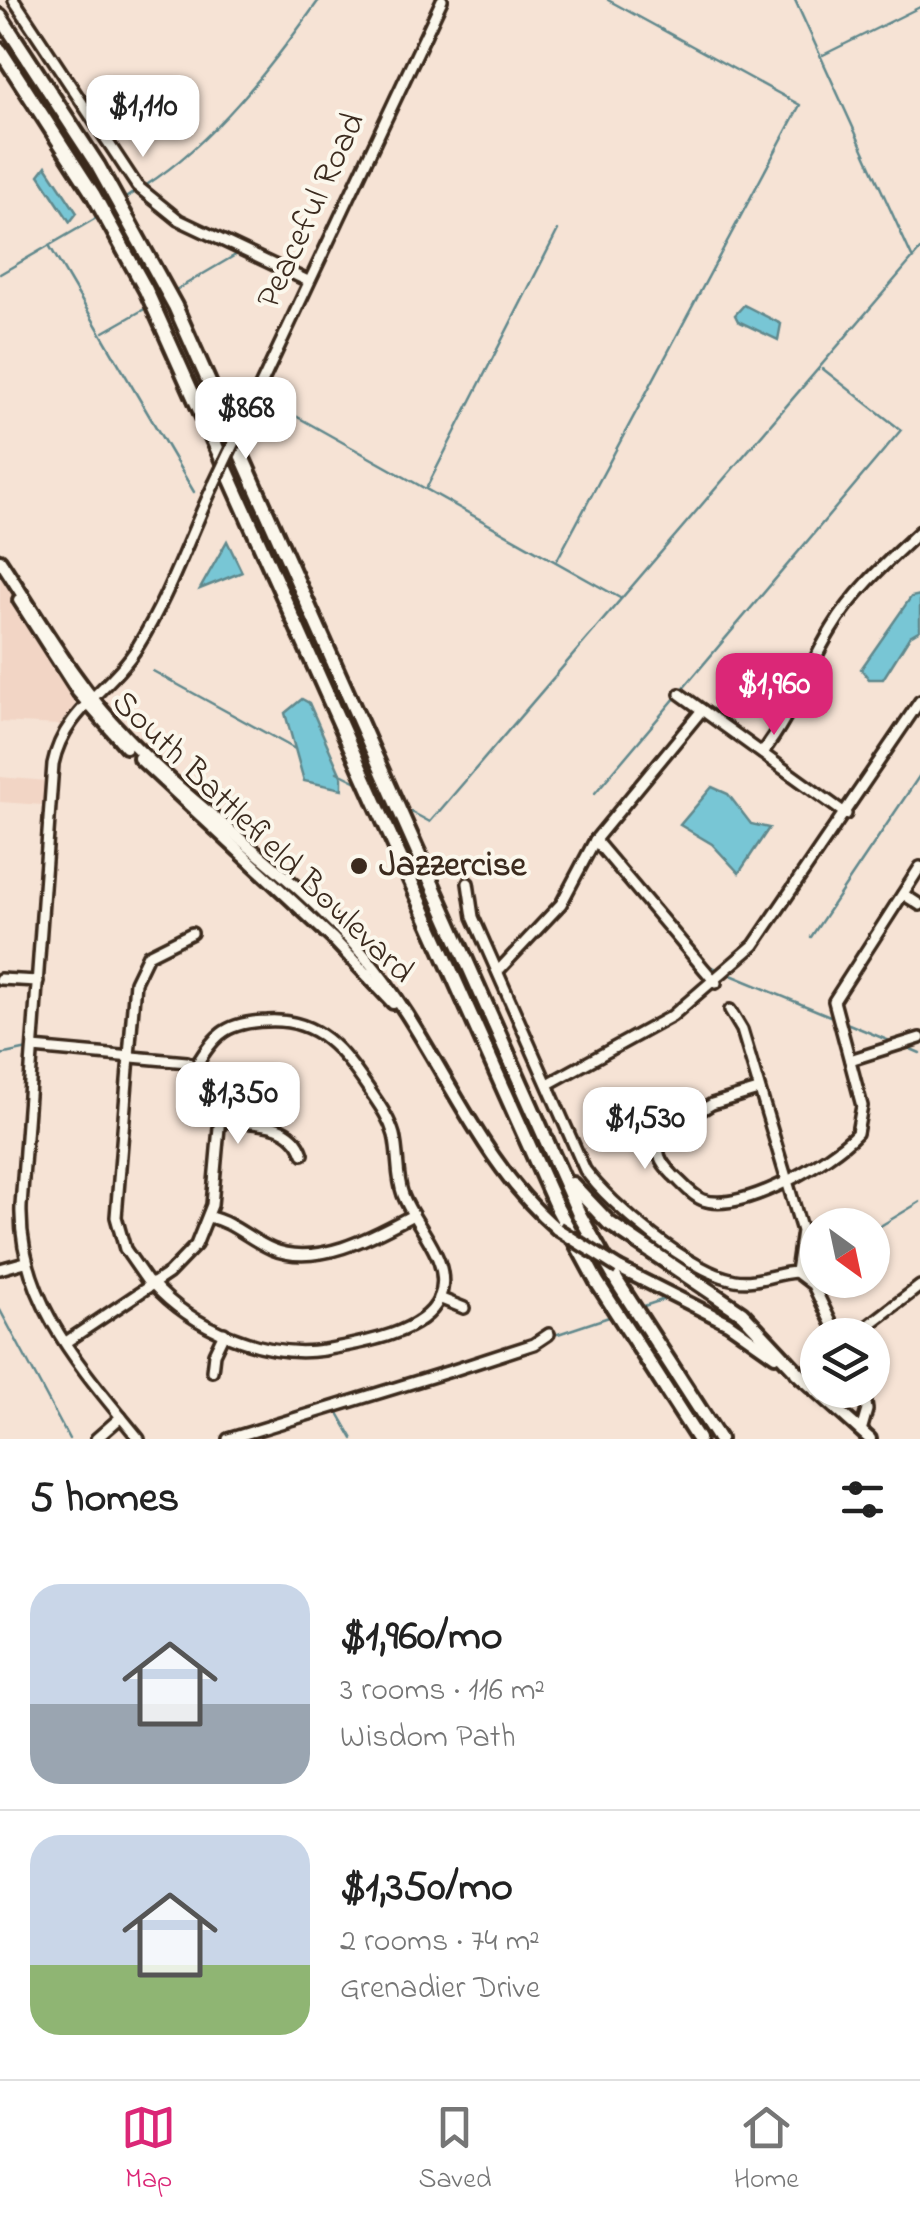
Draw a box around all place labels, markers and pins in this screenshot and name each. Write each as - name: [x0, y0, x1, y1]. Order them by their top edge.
- pin: $1,110: [62, 75, 224, 160]
- pin: $868: [187, 377, 305, 462]
- pin: $1,960: [693, 653, 855, 738]
- place label: Jazzercise: [379, 841, 527, 892]
- marker: Jazzercise: [348, 855, 370, 877]
- pin: $1,350: [157, 1062, 319, 1147]
- pin: $1,530: [564, 1087, 726, 1172]

